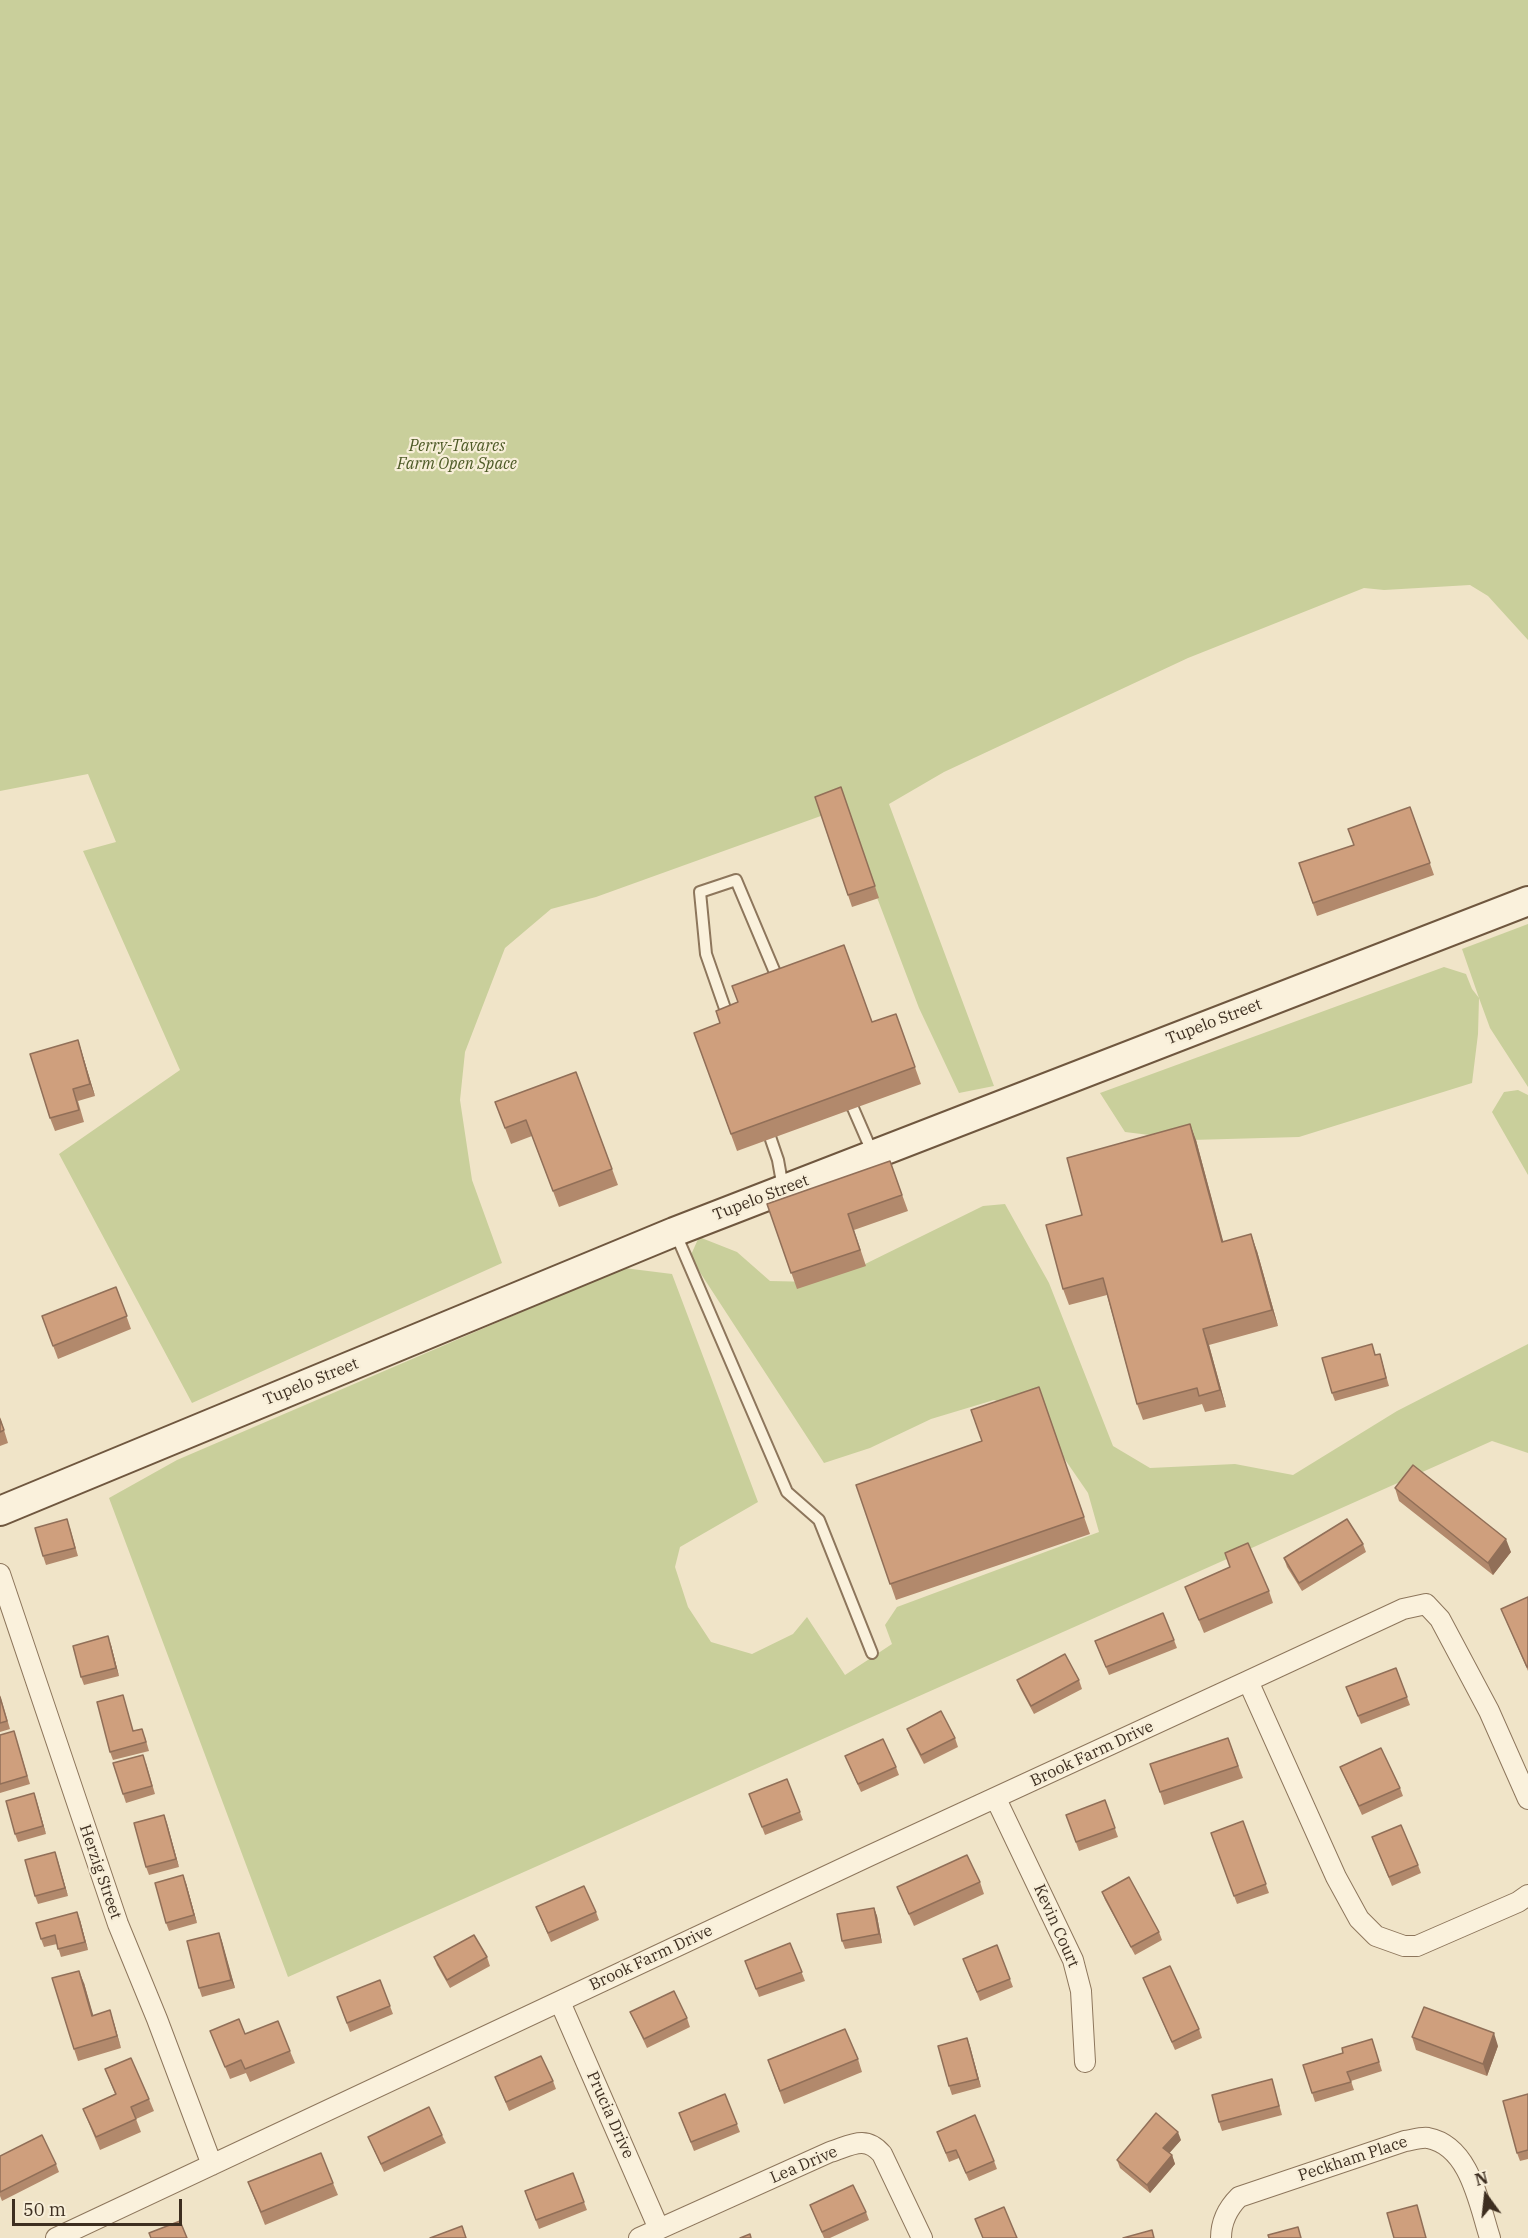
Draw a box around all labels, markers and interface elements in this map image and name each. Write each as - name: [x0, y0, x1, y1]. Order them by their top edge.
- park label: Perry-Tavares Farm Open Space: [397, 436, 517, 474]
- street label: Tupelo Street: [1163, 995, 1265, 1049]
- street label: Tupelo Street: [710, 1171, 812, 1225]
- street label: Tupelo Street: [261, 1354, 361, 1410]
- street label: Brook Farm Drive: [1027, 1717, 1157, 1791]
- street label: Herzig Street: [75, 1822, 125, 1922]
- street label: Kevin Court: [1029, 1881, 1083, 1971]
- street label: Brook Farm Drive: [586, 1921, 716, 1995]
- street label: Prucia Drive: [582, 2068, 638, 2162]
- street label: Peckham Place: [1296, 2132, 1410, 2186]
- street label: Lea Drive: [768, 2142, 840, 2188]
- north arrow: [1456, 2166, 1516, 2226]
- text: N: [1473, 2167, 1490, 2190]
- scale bar: [15, 2187, 184, 2225]
- text: 50 m: [23, 2198, 66, 2221]

